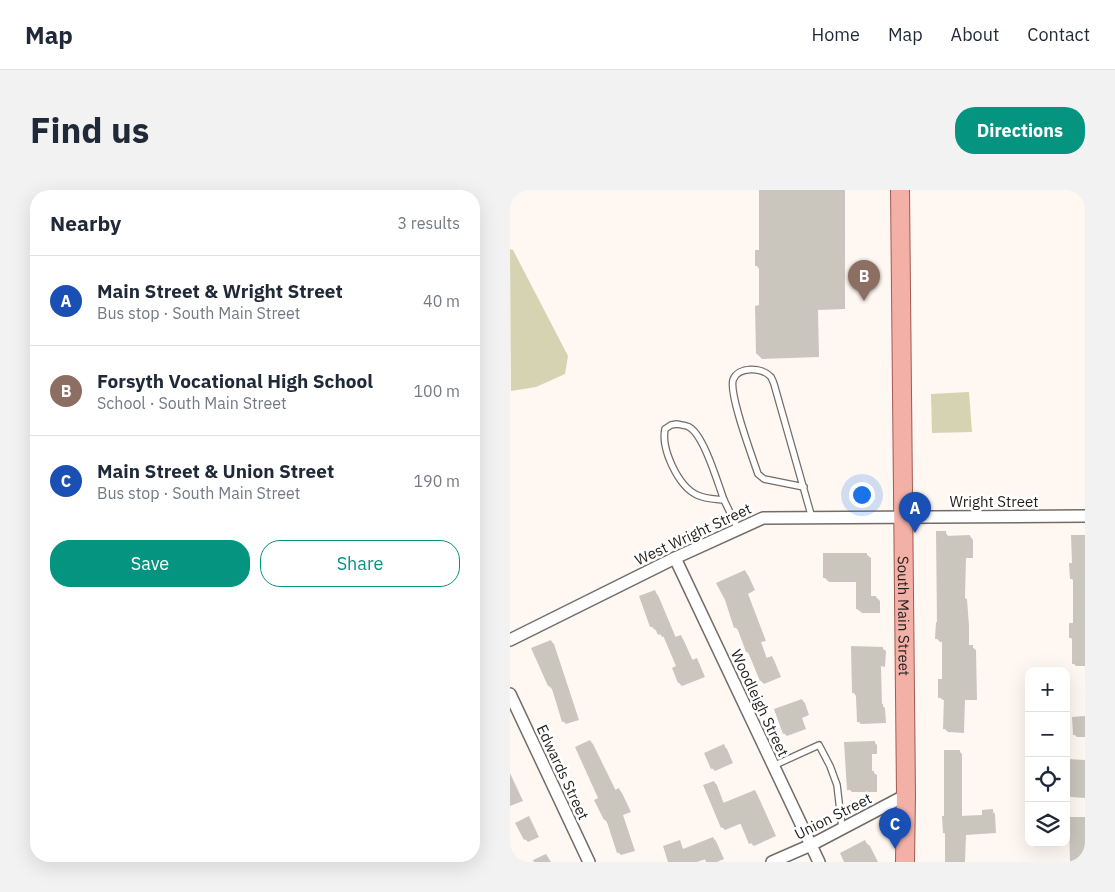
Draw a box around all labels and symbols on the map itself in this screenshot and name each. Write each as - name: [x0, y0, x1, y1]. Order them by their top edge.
- pin: B: [848, 260, 880, 301]
- your location: [849, 482, 875, 508]
- pin: A: [899, 492, 931, 533]
- street label: Wright Street: [950, 492, 1038, 511]
- street label: West Wright Street: [632, 499, 754, 569]
- street label: South Main Street: [894, 556, 914, 676]
- street label: Woodleigh Street: [727, 646, 793, 760]
- street label: Edwards Street: [533, 721, 593, 823]
- street label: Union Street: [791, 788, 875, 844]
- pin: C: [879, 808, 911, 849]

